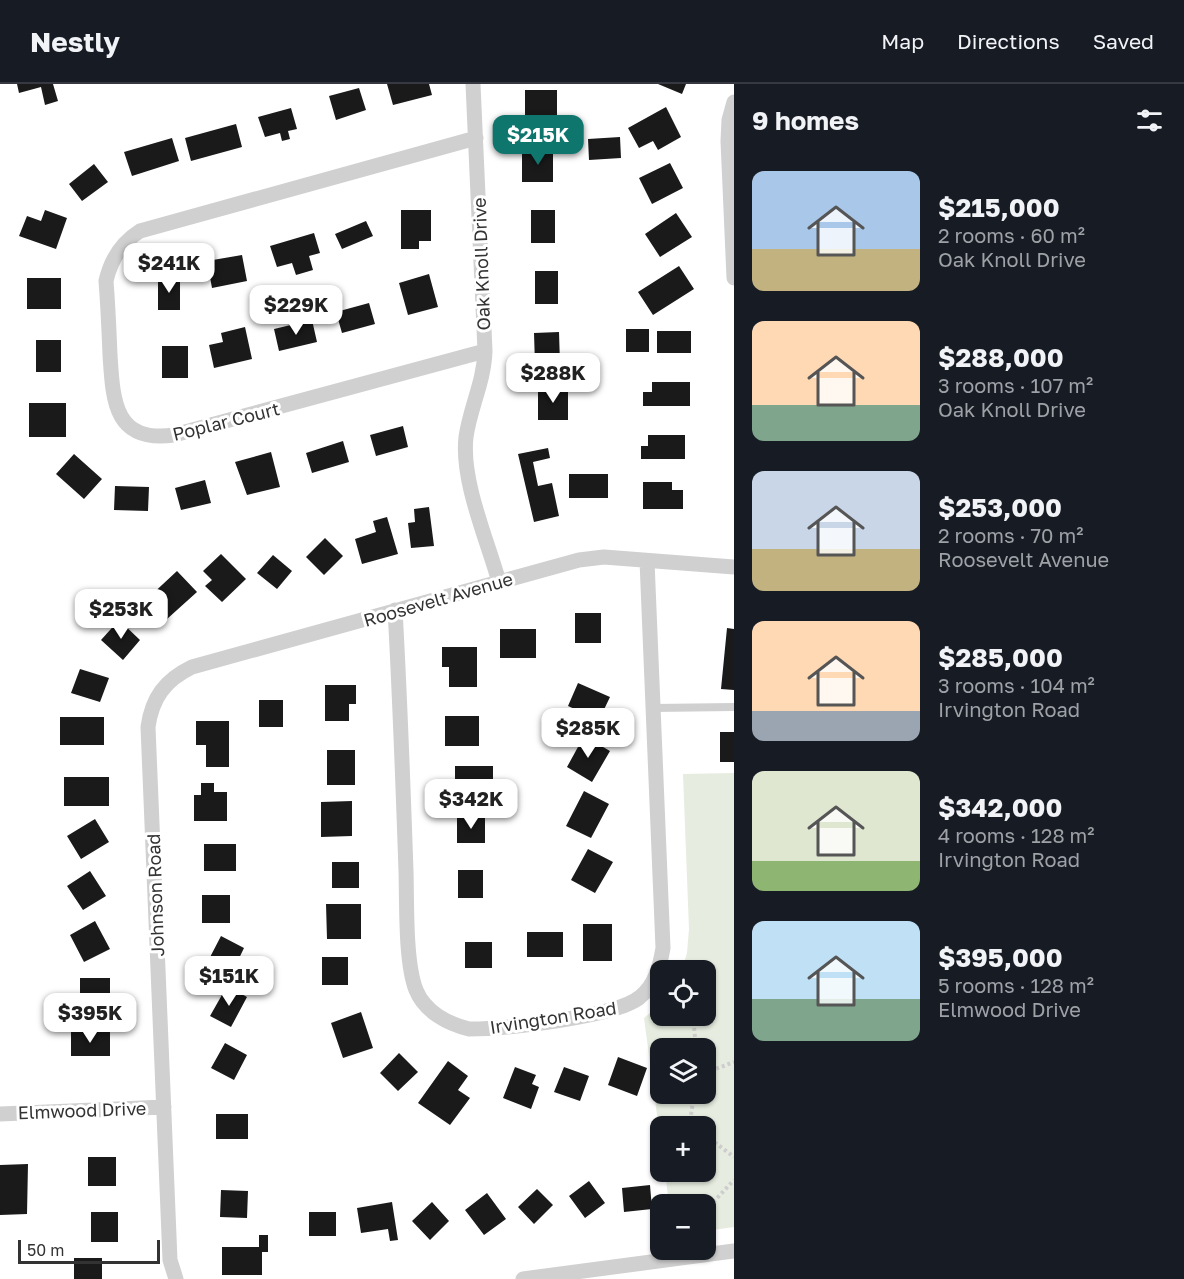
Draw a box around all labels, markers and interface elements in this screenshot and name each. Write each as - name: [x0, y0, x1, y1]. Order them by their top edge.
- text: Nestly: [30, 25, 120, 58]
- text: Map: [881, 28, 924, 54]
- text: Directions: [957, 28, 1060, 54]
- text: Saved: [1093, 28, 1154, 54]
- icon: filters: [1133, 104, 1166, 137]
- text: 9 homes: [752, 105, 859, 136]
- pin: $215K: [496, 115, 580, 166]
- text: $215K: [507, 122, 569, 146]
- text: $215,000: [938, 192, 1060, 223]
- icon: home: [800, 195, 872, 267]
- street label: Oak Knoll Drive: [468, 197, 494, 331]
- text: 2 rooms · 60 m²: [938, 223, 1085, 247]
- pin: $241K: [127, 243, 211, 294]
- text: Oak Knoll Drive: [938, 247, 1086, 271]
- text: $241K: [138, 250, 200, 274]
- pin: $229K: [254, 285, 338, 336]
- text: $229K: [264, 292, 329, 316]
- text: $288,000: [938, 342, 1064, 373]
- icon: home: [800, 345, 872, 417]
- pin: $288K: [511, 353, 595, 404]
- text: $288K: [520, 360, 586, 384]
- text: 3 rooms · 107 m²: [938, 373, 1093, 397]
- street label: Poplar Court: [170, 397, 282, 445]
- text: Oak Knoll Drive: [938, 397, 1086, 421]
- text: $253,000: [938, 492, 1062, 523]
- icon: home: [800, 495, 872, 567]
- text: 2 rooms · 70 m²: [938, 523, 1083, 547]
- text: Roosevelt Avenue: [938, 547, 1109, 571]
- street label: Roosevelt Avenue: [361, 567, 515, 631]
- pin: $253K: [79, 589, 163, 640]
- text: $253K: [89, 596, 153, 620]
- text: $285,000: [938, 642, 1063, 673]
- icon: home: [800, 645, 872, 717]
- text: 3 rooms · 104 m²: [938, 673, 1095, 697]
- text: Irvington Road: [938, 697, 1080, 721]
- pin: $285K: [546, 708, 630, 759]
- text: $285K: [555, 715, 621, 739]
- pin: $342K: [429, 779, 513, 830]
- text: $342K: [439, 786, 503, 810]
- text: $342,000: [938, 792, 1062, 823]
- icon: home: [800, 795, 872, 867]
- text: 4 rooms · 128 m²: [938, 823, 1095, 847]
- street label: Johnson Road: [142, 833, 168, 957]
- text: Irvington Road: [938, 847, 1080, 871]
- text: $395,000: [938, 942, 1063, 973]
- icon: home: [800, 945, 872, 1017]
- pin: $151K: [187, 956, 271, 1007]
- map controls: [650, 960, 716, 1260]
- button: locate: [650, 960, 716, 1026]
- text: $151K: [199, 963, 259, 987]
- text: 5 rooms · 128 m²: [938, 973, 1094, 997]
- pin: $395K: [48, 993, 132, 1044]
- street label: Irvington Road: [488, 996, 618, 1038]
- text: Elmwood Drive: [938, 997, 1081, 1021]
- text: $395K: [58, 1000, 123, 1024]
- button: layers: [650, 1038, 716, 1104]
- street label: Elmwood Drive: [17, 1097, 147, 1123]
- button: +: [650, 1116, 716, 1182]
- button: −: [650, 1194, 716, 1260]
- scale bar: [18, 1237, 160, 1264]
- text: 50 m: [27, 1240, 64, 1260]

